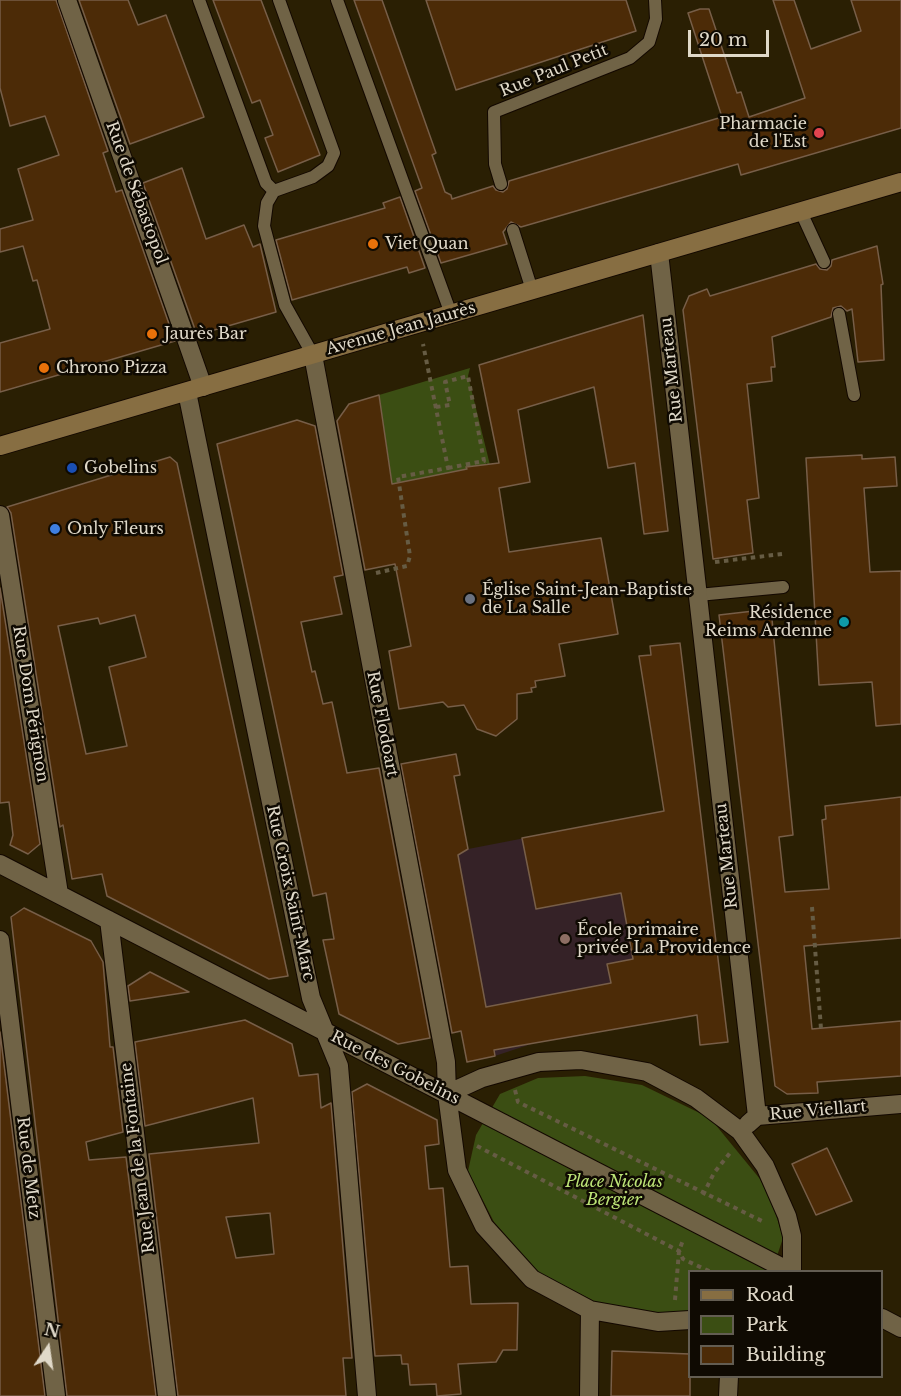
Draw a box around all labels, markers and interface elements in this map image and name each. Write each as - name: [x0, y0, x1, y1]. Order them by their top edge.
- scale bar: [691, 18, 772, 56]
- text: 20 m: [699, 29, 747, 51]
- street label: Rue Paul Petit: [497, 41, 611, 101]
- place label: Pharmacie de l'Est: [719, 114, 807, 152]
- street label: Rue de Sébastopol: [101, 119, 171, 267]
- marker: Pharmacie de l'Est: [812, 126, 826, 140]
- place label: Viet Quan: [385, 234, 468, 254]
- marker: Viet Quan: [366, 237, 380, 251]
- street label: Avenue Jean Jaurès: [324, 299, 478, 359]
- street label: Rue Marteau: [657, 316, 687, 424]
- place label: Jaurès Bar: [164, 324, 247, 344]
- marker: Jaurès Bar: [145, 327, 159, 341]
- place label: Chrono Pizza: [56, 358, 167, 378]
- marker: Chrono Pizza: [37, 361, 51, 375]
- place label: Gobelins: [84, 458, 157, 478]
- marker: Gobelins: [65, 461, 79, 475]
- place label: Only Fleurs: [67, 519, 164, 539]
- marker: Only Fleurs: [48, 522, 62, 536]
- place label: Église Saint-Jean-Baptiste de La Salle: [482, 580, 692, 618]
- marker: Église Saint-Jean-Baptiste de La Salle: [463, 592, 477, 606]
- place label: Résidence Reims Ardenne: [705, 603, 832, 641]
- marker: Résidence Reims Ardenne: [837, 615, 851, 629]
- street label: Rue Dom Pérignon: [8, 624, 52, 784]
- street label: Rue Flodoart: [362, 670, 402, 778]
- street label: Rue Marteau: [712, 802, 742, 910]
- street label: Rue Croix Saint-Marc: [262, 804, 318, 982]
- place label: École primaire privée La Providence: [577, 920, 751, 958]
- marker: École primaire privée La Providence: [558, 932, 572, 946]
- street label: Rue des Gobelins: [327, 1027, 463, 1109]
- street label: Rue Jean de la Fontaine: [117, 1062, 159, 1254]
- street label: Rue Viellart: [769, 1097, 867, 1125]
- street label: Rue de Metz: [12, 1116, 44, 1220]
- park label: Place Nicolas Bergier: [565, 1172, 663, 1210]
- legend: [688, 1270, 883, 1378]
- text: Road: [746, 1284, 794, 1306]
- text: Park: [746, 1314, 788, 1336]
- north arrow: [18, 1318, 78, 1378]
- text: N: [42, 1319, 62, 1342]
- text: Building: [746, 1344, 825, 1366]

